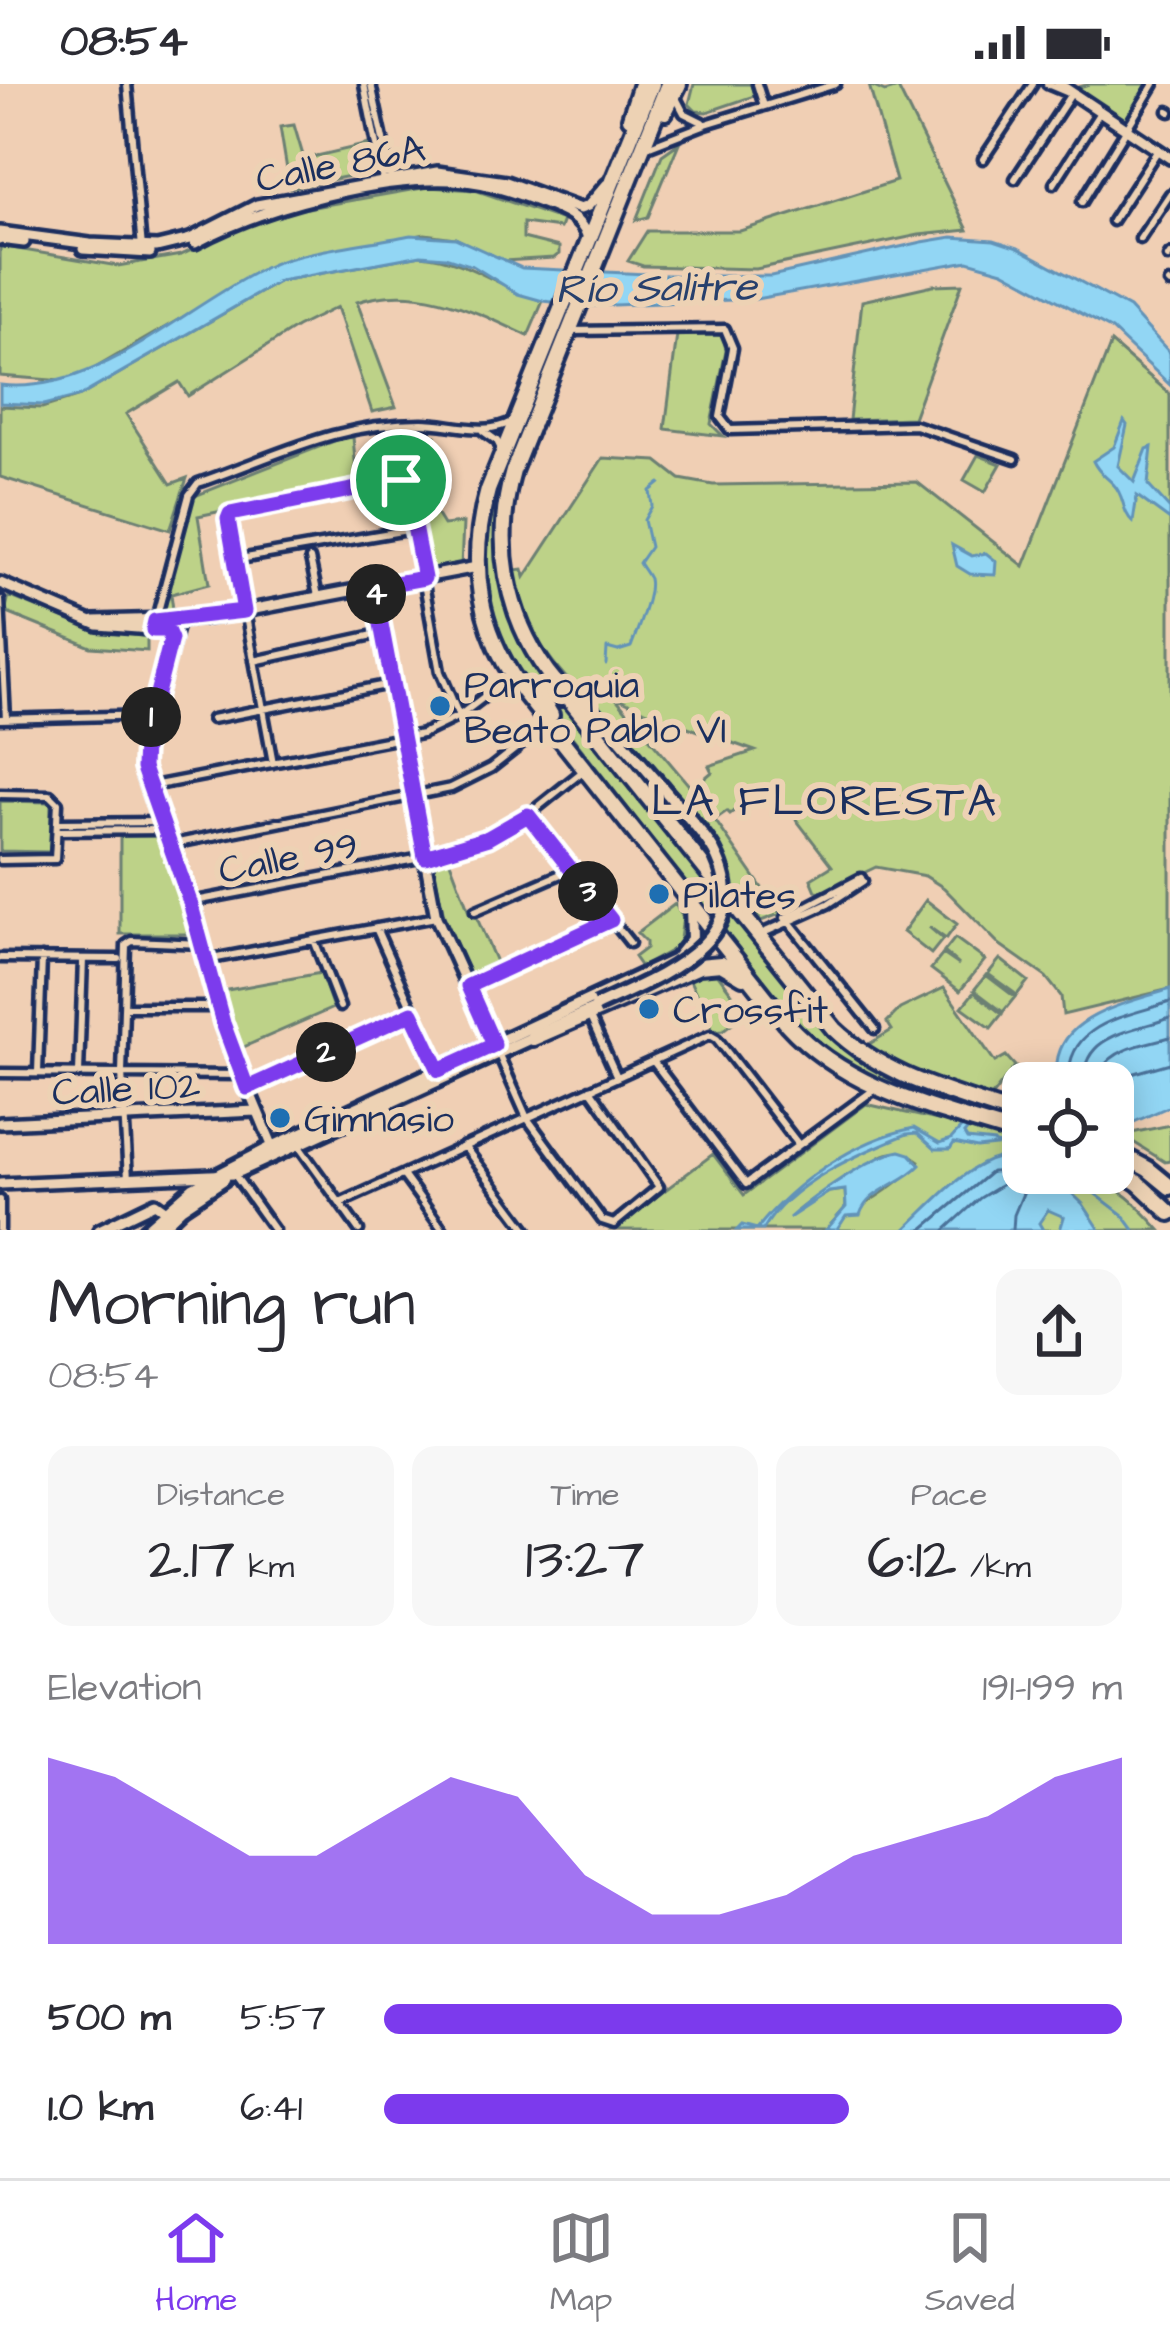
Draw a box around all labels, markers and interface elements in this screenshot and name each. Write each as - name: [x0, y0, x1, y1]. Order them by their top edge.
- text: 08:54: [60, 11, 188, 73]
- street label: Calle 86A: [251, 122, 430, 208]
- water label: Río Salitre: [555, 258, 759, 320]
- pin: [350, 429, 452, 531]
- icon: arrive: [368, 447, 434, 513]
- pin: 4: [346, 564, 406, 624]
- text: 4: [365, 571, 387, 617]
- place label: Parroquia Beato Pablo VI: [464, 660, 727, 759]
- pin: 1: [121, 687, 181, 747]
- marker: Parroquia Beato Pablo VI: [427, 693, 453, 719]
- text: 1: [149, 694, 153, 740]
- district label: LA FLORESTA: [651, 771, 999, 833]
- street label: Calle 99: [214, 819, 363, 899]
- pin: 3: [558, 861, 618, 921]
- text: 3: [580, 868, 596, 914]
- place label: Pilates: [683, 870, 796, 924]
- marker: Pilates: [646, 881, 672, 907]
- place label: Crossfit: [673, 985, 828, 1039]
- marker: Crossfit: [636, 996, 662, 1022]
- pin: 2: [296, 1022, 356, 1082]
- text: 2: [317, 1029, 335, 1075]
- street label: Calle 102: [51, 1059, 202, 1121]
- map controls: [1002, 1062, 1134, 1194]
- button: locate: [1002, 1062, 1134, 1194]
- place label: Gimnasio: [304, 1094, 454, 1148]
- marker: Gimnasio: [267, 1105, 293, 1131]
- text: Morning run: [48, 1259, 416, 1351]
- button: share: [996, 1269, 1122, 1395]
- text: 08:54: [48, 1350, 159, 1404]
- text: Distance: [157, 1472, 285, 1518]
- text: Time: [550, 1472, 620, 1518]
- text: Pace: [911, 1472, 987, 1518]
- text: 2.17: [148, 1518, 235, 1601]
- text: 13:27: [525, 1518, 645, 1601]
- text: 6:12: [867, 1518, 957, 1601]
- text: km: [235, 1544, 294, 1590]
- text: /km: [957, 1544, 1031, 1590]
- text: Elevation: [48, 1662, 202, 1716]
- text: 191–199 m: [982, 1662, 1122, 1716]
- text: 500 m: [48, 1992, 171, 2046]
- text: 5:57: [240, 1992, 326, 2046]
- text: 1.0 km: [48, 2082, 153, 2136]
- text: 6:41: [240, 2082, 303, 2136]
- tab: Home: [155, 2205, 237, 2323]
- tab: Map: [548, 2205, 614, 2323]
- tab: Saved: [925, 2205, 1015, 2323]

